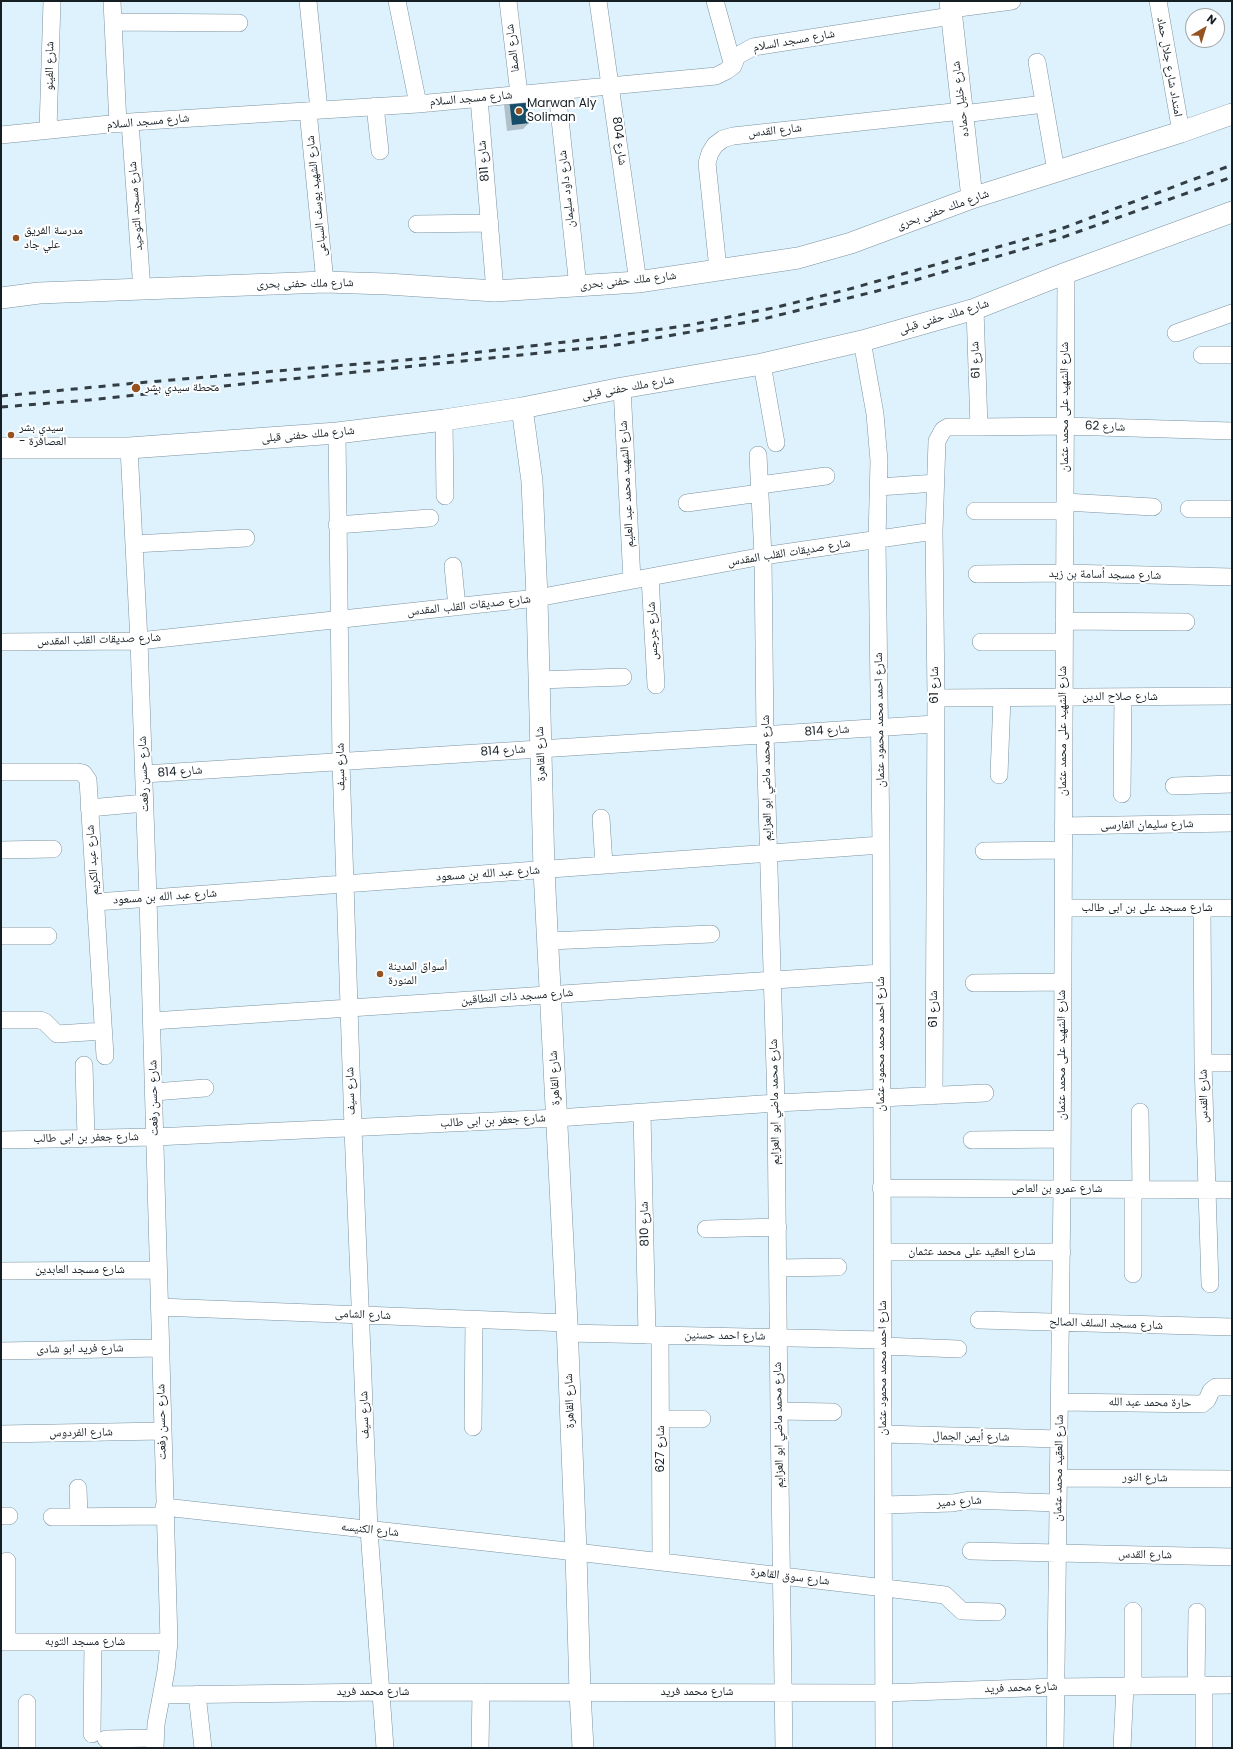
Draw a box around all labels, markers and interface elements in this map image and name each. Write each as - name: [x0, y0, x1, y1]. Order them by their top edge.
- north arrow: [1185, 8, 1225, 48]
- text: N: [1204, 10, 1220, 28]
- street label: امتداد شارع جلال حماد: [1153, 16, 1185, 118]
- street label: شارع الصفا: [503, 23, 523, 73]
- street label: شارع مسجد السلام: [752, 27, 836, 55]
- street label: شارع الفينو: [42, 41, 58, 91]
- street label: شارع خليل حماده: [949, 60, 973, 138]
- street label: شارع مسجد السلام: [429, 88, 513, 110]
- place label: Marwan Aly Soliman: [527, 97, 597, 125]
- marker: Marwan Aly Soliman: [514, 106, 524, 116]
- street label: شارع مسجد السلام: [106, 111, 190, 133]
- street label: شارع 804: [608, 116, 630, 166]
- street label: شارع القدس: [747, 121, 803, 141]
- street label: شارع الشهيد يوسف السباعى: [303, 135, 331, 257]
- street label: شارع 811: [475, 140, 493, 182]
- street label: شارع داود سليمان: [556, 150, 578, 228]
- street label: شارع مسجد التوحيد: [126, 161, 146, 251]
- street label: شارع ملك حفنى بحرى: [895, 187, 991, 233]
- place label: مدرسة الفريق علي جاد: [24, 224, 83, 252]
- marker: مدرسة الفريق علي جاد: [11, 233, 21, 243]
- street label: شارع ملك حفنى بحرى: [579, 269, 677, 293]
- street label: شارع ملك حفنى بحرى: [256, 276, 354, 292]
- street label: شارع ملك حفنى قبلى: [897, 296, 991, 338]
- street label: شارع 61: [968, 341, 984, 379]
- street label: شارع الشهيد على محمد عثمان: [1058, 342, 1072, 472]
- street label: شارع ملك حفنى قبلى: [581, 373, 675, 403]
- place label: محطة سيدي بشر: [145, 381, 219, 395]
- marker: محطة سيدي بشر: [130, 382, 142, 394]
- street label: شارع 62: [1084, 419, 1126, 435]
- street label: شارع الشهيد محمد عبد العليم: [616, 420, 638, 548]
- place label: سيدي بشر - العصافرة: [19, 421, 66, 449]
- street label: شارع ملك حفنى قبلى: [261, 424, 355, 446]
- marker: سيدي بشر - العصافرة: [6, 430, 16, 440]
- street label: شارع صديقات القلب المقدس: [727, 536, 851, 570]
- street label: شارع مسجد أسامة بن زيد: [1049, 567, 1161, 583]
- street label: شارع صديقات القلب المقدس: [406, 592, 532, 620]
- street label: شارع جرجس: [644, 601, 662, 661]
- street label: شارع صديقات القلب المقدس: [37, 631, 161, 649]
- street label: شارع احمد محمد محمود عثمان: [872, 652, 888, 788]
- street label: شارع 61: [928, 666, 942, 704]
- street label: شارع الشهيد على محمد عثمان: [1056, 666, 1070, 796]
- street label: شارع صلاح الدين: [1082, 690, 1158, 704]
- street label: شارع محمد ماضي ابو العزايم: [759, 715, 775, 841]
- street label: شارع 814: [804, 722, 850, 740]
- street label: شارع القاهرة: [533, 726, 549, 782]
- street label: شارع حسن رفعت: [135, 736, 153, 812]
- street label: شارع 814: [480, 742, 526, 760]
- street label: شارع سيف: [333, 743, 349, 791]
- street label: شارع 814: [157, 763, 203, 781]
- street label: شارع سليمان الفارسى: [1100, 817, 1194, 833]
- street label: شارع عبد الكريم: [83, 824, 103, 896]
- street label: شارع عبد الله بن مسعود: [436, 863, 540, 885]
- street label: شارع عبد الله بن مسعود: [113, 886, 217, 908]
- street label: شارع مسجد على بن ابى طالب: [1081, 901, 1213, 915]
- place label: أسواق المدينة المنورة: [388, 960, 447, 988]
- marker: أسواق المدينة المنورة: [375, 969, 385, 979]
- street label: شارع احمد محمد محمود عثمان: [874, 976, 888, 1112]
- street label: شارع مسجد ذات النطاقين: [460, 986, 574, 1008]
- street label: شارع 61: [927, 990, 941, 1028]
- street label: شارع الشهيد على محمد عثمان: [1055, 990, 1069, 1120]
- street label: شارع محمد ماضي ابو العزايم: [767, 1039, 783, 1165]
- street label: شارع القاهرة: [546, 1050, 564, 1106]
- street label: شارع حسن رفعت: [146, 1060, 162, 1136]
- street label: شارع سيف: [343, 1067, 359, 1115]
- street label: شارع القدس: [1196, 1069, 1212, 1123]
- street label: شارع جعفر بن ابى طالب: [440, 1111, 546, 1131]
- street label: شارع جعفر بن ابى طالب: [33, 1130, 139, 1146]
- street label: شارع عمرو بن العاص: [1012, 1182, 1102, 1196]
- street label: شارع 810: [637, 1201, 653, 1247]
- street label: شارع العقيد على محمد عثمان: [908, 1245, 1036, 1259]
- street label: شارع مسجد العابدين: [35, 1263, 125, 1277]
- street label: شارع احمد محمد محمود عثمان: [876, 1300, 890, 1436]
- street label: شارع الشامى: [335, 1307, 391, 1323]
- street label: شارع مسجد السلف الصالح: [1049, 1315, 1163, 1333]
- street label: شارع احمد حسنين: [684, 1328, 766, 1344]
- street label: شارع فريد ابو شادى: [36, 1341, 124, 1357]
- street label: شارع محمد ماضي ابو العزايم: [771, 1362, 787, 1488]
- street label: شارع القاهرة: [562, 1373, 578, 1429]
- street label: شارع حسن رفعت: [154, 1384, 170, 1460]
- street label: شارع سيف: [357, 1391, 373, 1439]
- street label: حارة محمد عبد الله: [1108, 1395, 1192, 1411]
- street label: شارع العقيد محمد عثمان: [1051, 1414, 1067, 1522]
- street label: شارع الفردوس: [49, 1425, 113, 1441]
- street label: شارع 627: [654, 1425, 668, 1473]
- street label: شارع أيمن الجمال: [933, 1429, 1009, 1445]
- street label: شارع النور: [1122, 1470, 1168, 1486]
- street label: شارع دمير: [936, 1493, 982, 1511]
- street label: شارع الكنيسه: [340, 1520, 400, 1540]
- street label: شارع القدس: [1118, 1547, 1172, 1563]
- street label: شارع سوق القاهرة: [750, 1565, 830, 1589]
- street label: شارع مسجد التوبه: [45, 1635, 125, 1649]
- street label: شارع محمد فريد: [984, 1680, 1058, 1696]
- street label: شارع محمد فريد: [336, 1685, 410, 1699]
- street label: شارع محمد فريد: [660, 1685, 734, 1699]

